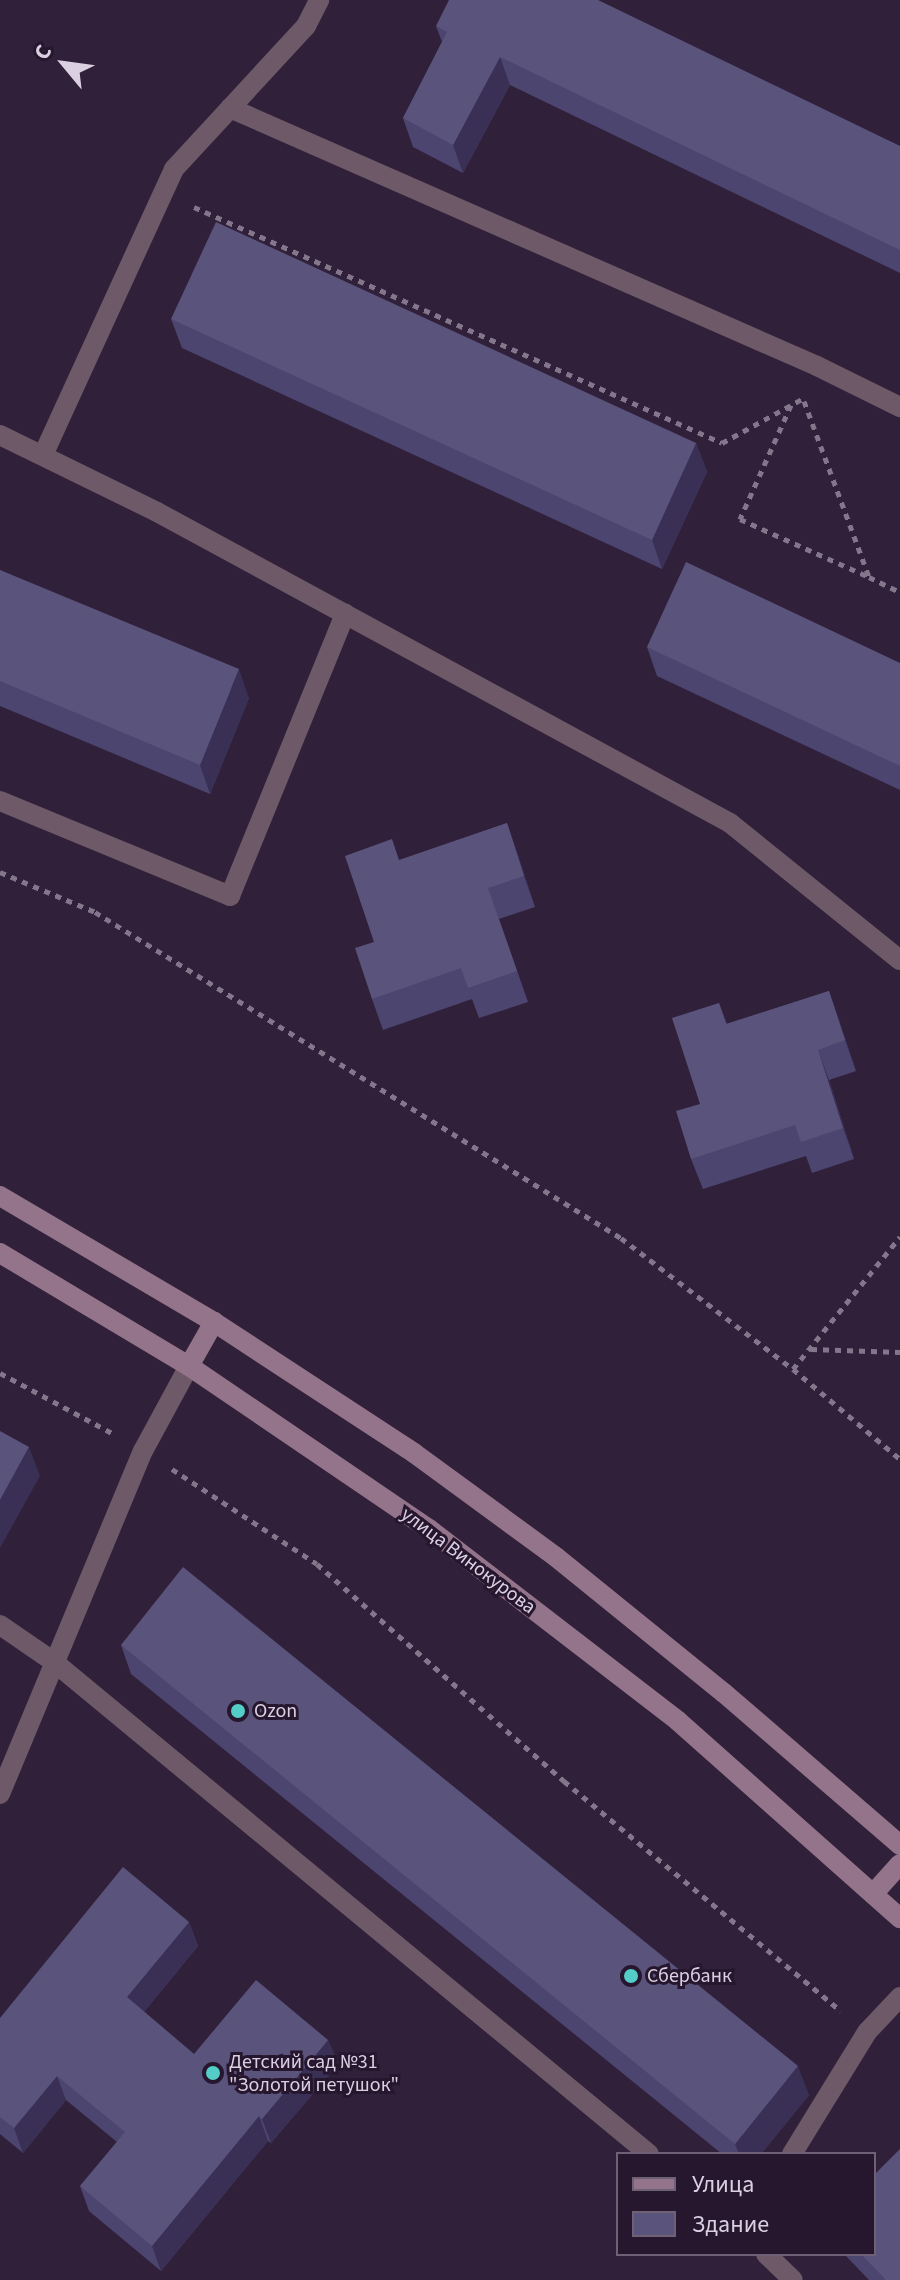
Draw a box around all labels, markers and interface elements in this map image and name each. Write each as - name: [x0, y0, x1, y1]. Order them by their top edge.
- north arrow: [24, 24, 104, 104]
- text: С: [26, 39, 60, 66]
- street label: улица Винокурова: [396, 1502, 540, 1620]
- place label: Ozon: [254, 1699, 297, 1723]
- marker: Ozon: [229, 1702, 247, 1720]
- place label: Сбербанк: [647, 1964, 732, 1988]
- marker: Сбербанк: [622, 1967, 640, 1985]
- place label: Детский сад №31 "Золотой петушок": [229, 2050, 399, 2097]
- marker: Детский сад №31 "Золотой петушок": [204, 2064, 222, 2082]
- legend: [616, 2152, 876, 2256]
- text: Улица: [692, 2167, 754, 2202]
- text: Здание: [692, 2207, 769, 2242]

